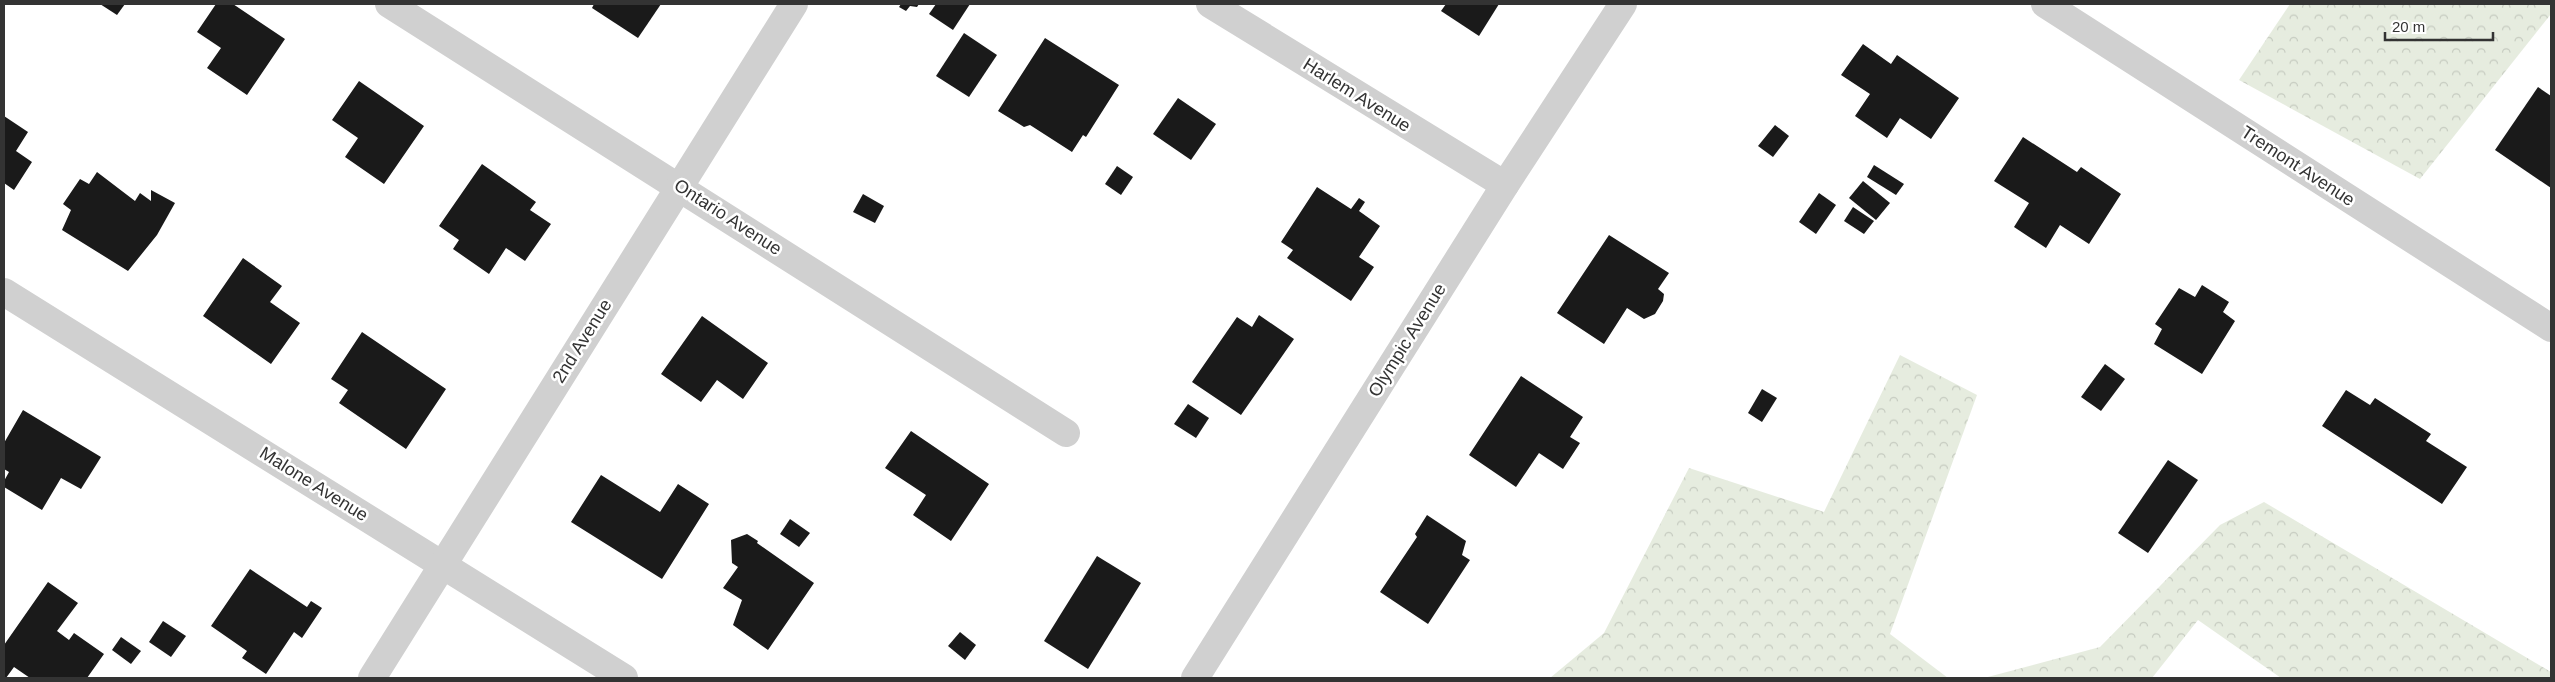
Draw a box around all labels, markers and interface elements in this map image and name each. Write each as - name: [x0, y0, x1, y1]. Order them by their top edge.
- scale bar: [2385, 10, 2492, 42]
- text: 20 m: [2392, 18, 2425, 35]
- street label: Harlem Avenue: [1300, 54, 1414, 136]
- street label: Tremont Avenue: [2238, 122, 2358, 210]
- street label: Ontario Avenue: [671, 175, 785, 259]
- street label: Olympic Avenue: [1364, 280, 1450, 400]
- street label: 2nd Avenue: [548, 296, 616, 386]
- street label: Malone Avenue: [256, 443, 372, 525]

